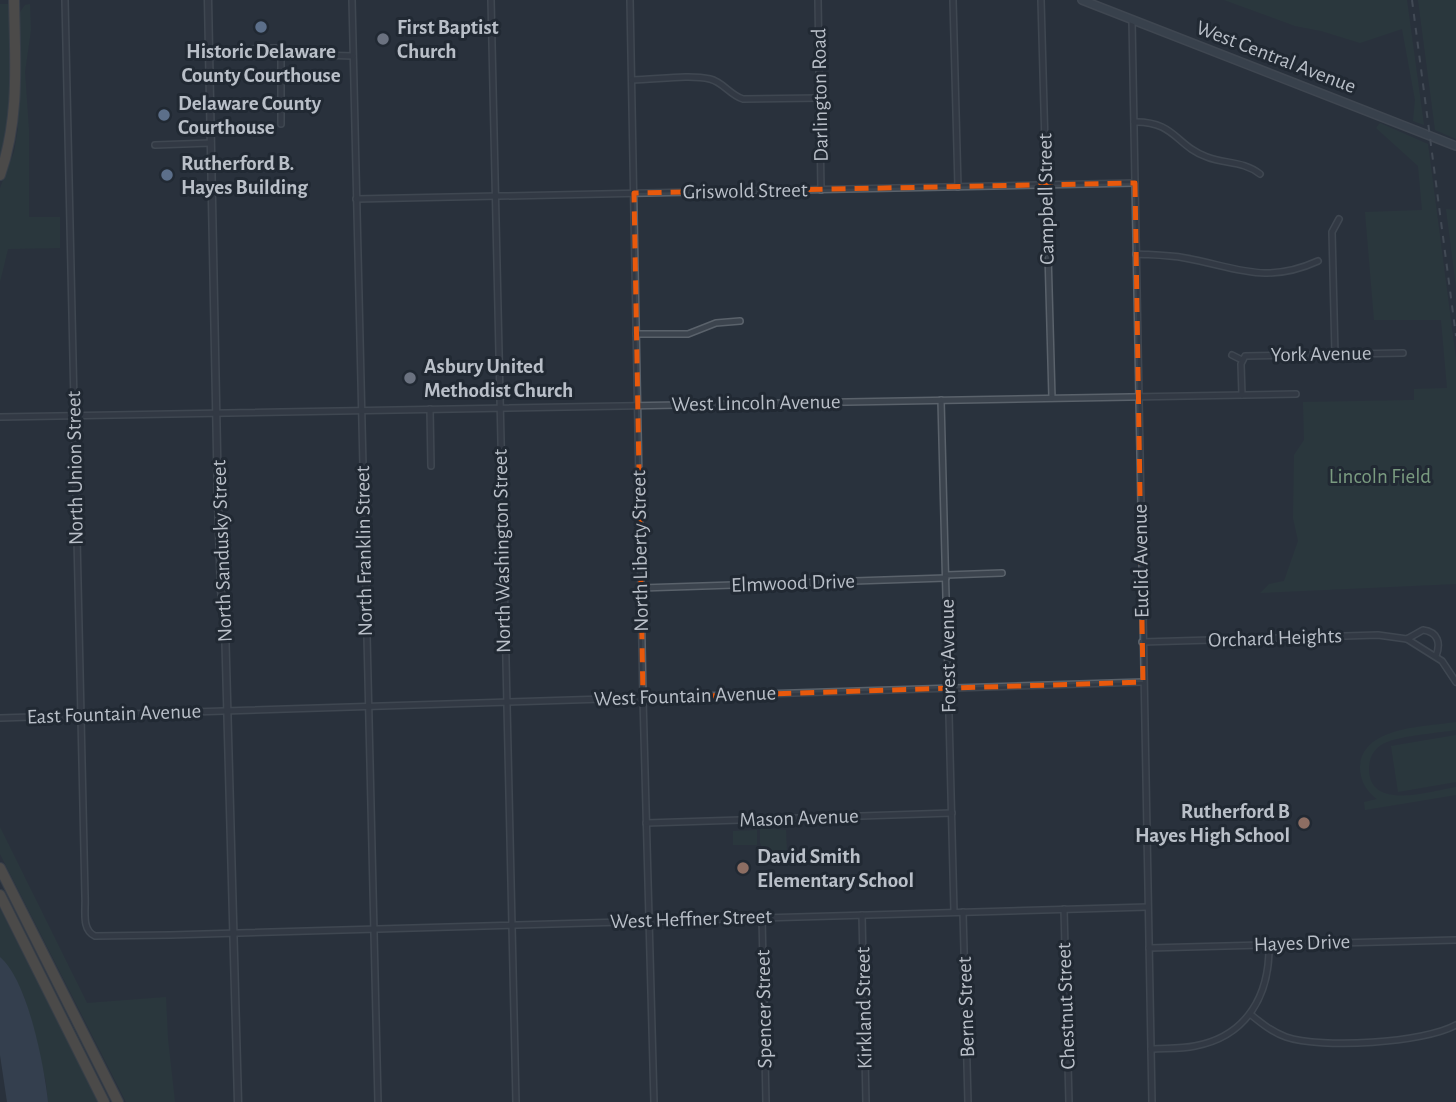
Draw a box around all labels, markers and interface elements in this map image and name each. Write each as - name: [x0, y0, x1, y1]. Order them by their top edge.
- place label: First Baptist Church: [397, 17, 499, 62]
- street label: West Central Avenue: [1193, 17, 1359, 97]
- marker: Historic Delaware County Courthouse: [253, 19, 269, 35]
- street label: Darlington Road: [808, 28, 832, 162]
- marker: First Baptist Church: [375, 31, 391, 47]
- place label: Historic Delaware County Courthouse: [181, 41, 341, 86]
- place label: Delaware County Courthouse: [178, 93, 322, 138]
- marker: Delaware County Courthouse: [156, 107, 172, 123]
- street label: Campbell Street: [1034, 133, 1058, 265]
- place label: Rutherford B. Hayes Building: [181, 153, 308, 198]
- marker: Rutherford B. Hayes Building: [159, 167, 175, 183]
- street label: Griswold Street: [682, 179, 808, 203]
- street label: York Avenue: [1270, 343, 1372, 365]
- place label: Asbury United Methodist Church: [424, 356, 573, 401]
- marker: Asbury United Methodist Church: [402, 370, 418, 386]
- street label: North Union Street: [63, 390, 87, 545]
- street label: West Lincoln Avenue: [671, 391, 841, 415]
- street label: North Washington Street: [490, 448, 514, 653]
- street label: North Sandusky Street: [208, 459, 236, 643]
- street label: North Franklin Street: [352, 465, 376, 637]
- park label: Lincoln Field: [1329, 466, 1431, 487]
- street label: North Liberty Street: [628, 470, 652, 632]
- street label: Euclid Avenue: [1130, 504, 1152, 618]
- street label: Elmwood Drive: [731, 570, 855, 596]
- street label: Forest Avenue: [937, 599, 959, 713]
- street label: Orchard Heights: [1208, 625, 1342, 651]
- street label: West Fountain Avenue: [593, 682, 777, 710]
- street label: East Fountain Avenue: [27, 700, 201, 728]
- place label: Rutherford B Hayes High School: [1135, 801, 1290, 846]
- street label: Mason Avenue: [739, 805, 859, 831]
- marker: Rutherford B Hayes High School: [1296, 815, 1312, 831]
- place label: David Smith Elementary School: [757, 846, 914, 891]
- marker: David Smith Elementary School: [735, 860, 751, 876]
- street label: West Heffner Street: [610, 906, 773, 932]
- street label: Hayes Drive: [1253, 931, 1351, 955]
- street label: Chestnut Street: [1053, 942, 1079, 1070]
- street label: Kirkland Street: [852, 946, 876, 1069]
- street label: Spencer Street: [752, 949, 776, 1068]
- street label: Berne Street: [954, 956, 978, 1058]

